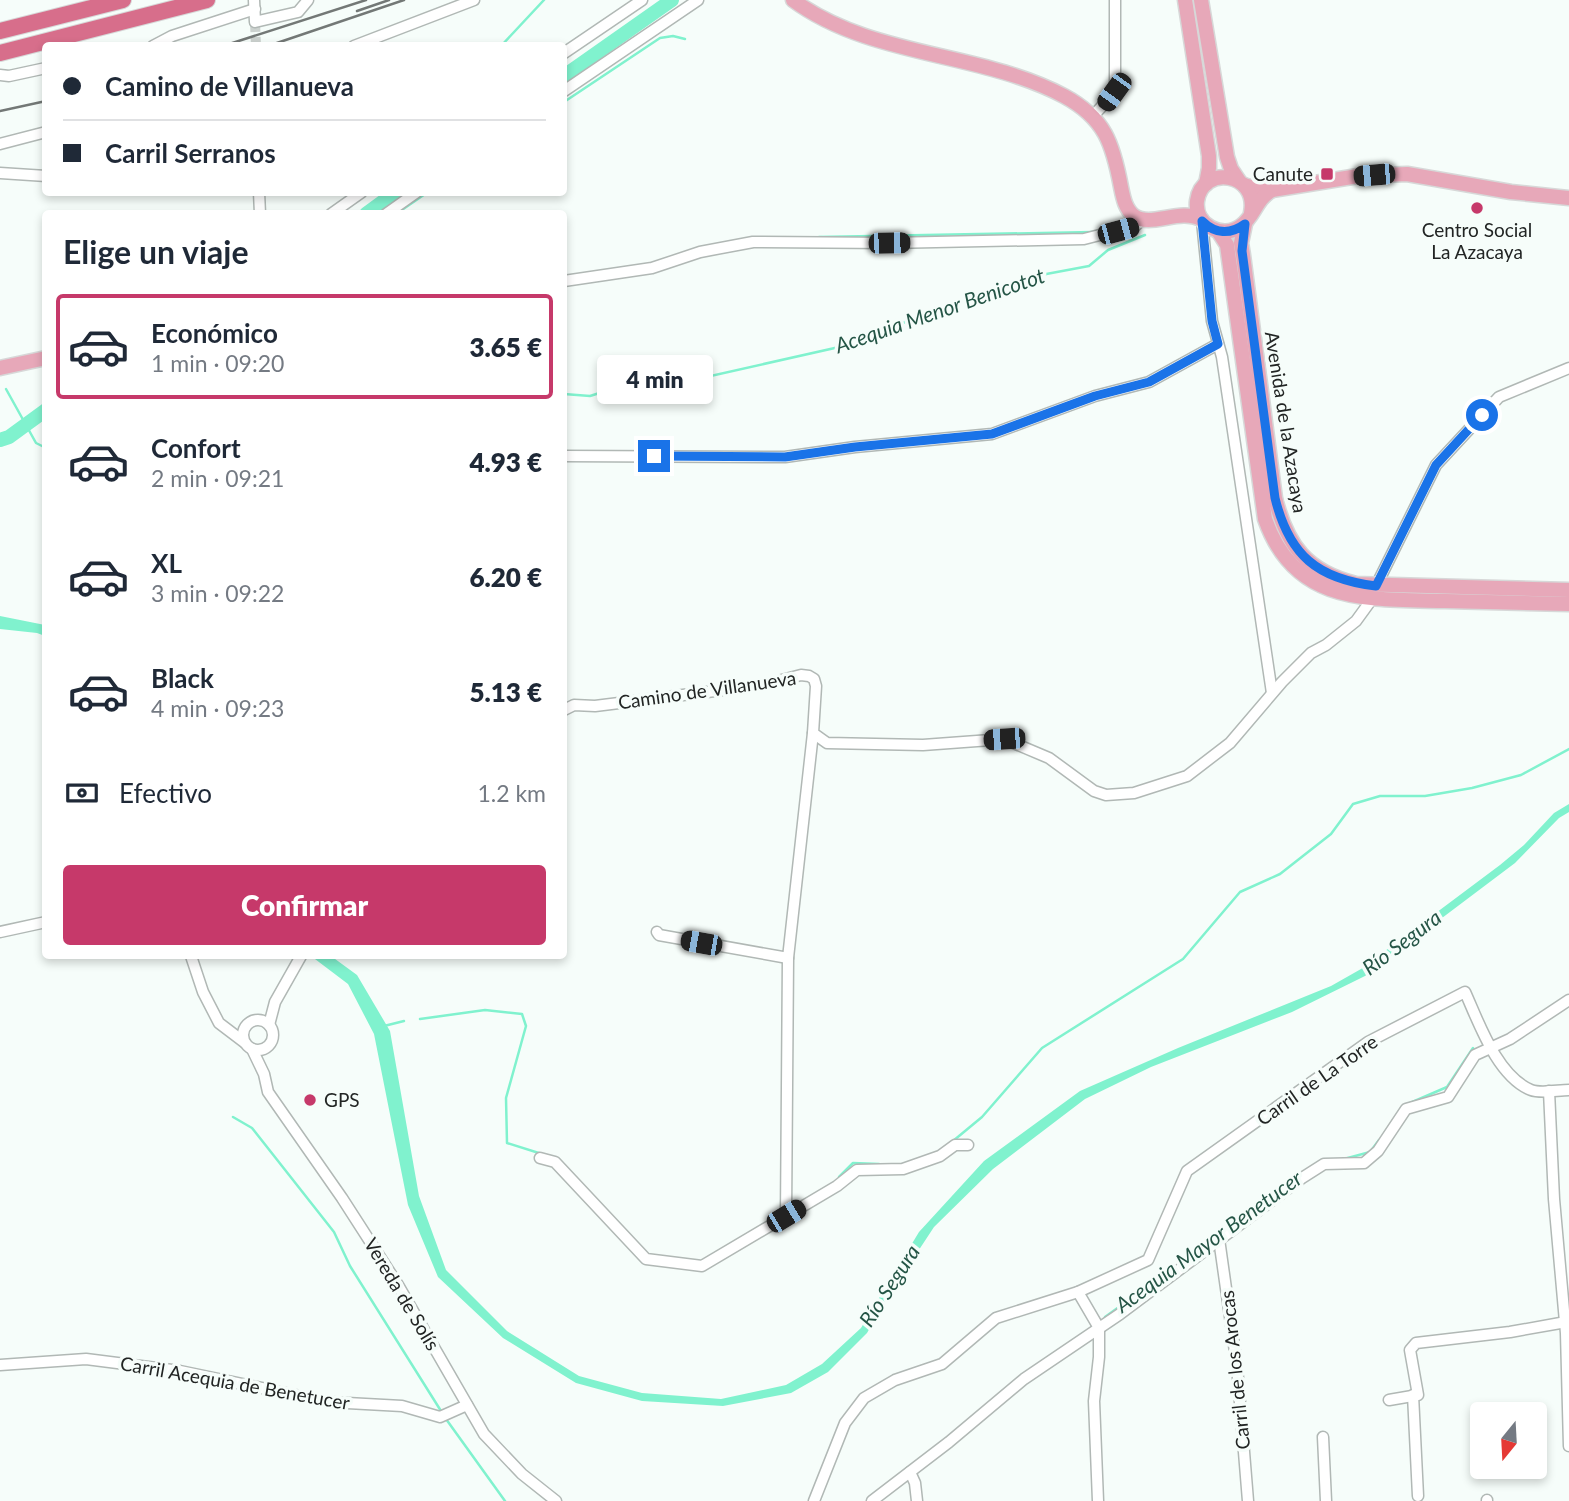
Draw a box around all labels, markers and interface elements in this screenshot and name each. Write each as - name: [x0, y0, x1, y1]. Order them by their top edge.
- car: [1094, 69, 1135, 115]
- text: Camino de Villanueva: [105, 70, 354, 102]
- text: Carril Serranos: [105, 137, 276, 169]
- place label: Canute: [1253, 162, 1313, 185]
- car: [1353, 163, 1396, 187]
- marker: Canute: [1319, 166, 1335, 182]
- marker: Centro Social La Azacaya: [1469, 200, 1485, 216]
- car: [1095, 215, 1142, 247]
- place label: Centro Social La Azacaya: [1422, 218, 1532, 263]
- text: Elige un viaje: [63, 232, 248, 271]
- car: [868, 232, 911, 254]
- water label: Acequia Menor Benicotot: [830, 262, 1048, 358]
- icon: car: [67, 315, 130, 378]
- text: Económico: [151, 317, 278, 349]
- street label: Avenida de la Azacaya: [1261, 329, 1312, 514]
- text: 3.65 €: [469, 331, 542, 363]
- text: 1 min · 09:20: [151, 349, 284, 377]
- callout: 4 min: [596, 354, 712, 404]
- text: 4 min: [626, 365, 684, 393]
- route start: [1466, 399, 1498, 431]
- icon: car: [67, 430, 130, 493]
- text: Confort: [151, 432, 241, 464]
- route end: [638, 440, 670, 472]
- text: 4.93 €: [469, 446, 542, 478]
- text: 2 min · 09:21: [151, 464, 284, 492]
- icon: car: [67, 545, 130, 608]
- text: XL: [151, 547, 182, 579]
- text: 6.20 €: [469, 561, 542, 593]
- text: 3 min · 09:22: [151, 579, 284, 607]
- icon: car: [67, 660, 130, 723]
- text: Black: [151, 662, 214, 694]
- street label: Camino de Villanueva: [617, 666, 797, 713]
- text: 5.13 €: [469, 676, 542, 708]
- text: 4 min · 09:23: [151, 694, 284, 722]
- car: [983, 727, 1026, 751]
- icon: cash: [63, 774, 101, 812]
- text: Efectivo: [119, 777, 212, 809]
- text: 1.2 km: [477, 779, 546, 807]
- button: Confirmar: [63, 865, 546, 945]
- water label: Río Segura: [1357, 904, 1445, 979]
- car: [679, 929, 724, 957]
- street label: Carril de La Torre: [1252, 1029, 1381, 1130]
- place label: GPS: [324, 1088, 360, 1111]
- marker: GPS: [302, 1092, 318, 1108]
- water label: Acequia Mayor Benetucer: [1109, 1164, 1307, 1317]
- car: [763, 1196, 810, 1236]
- street label: Vereda de Solís: [360, 1233, 445, 1354]
- water label: Río Segura: [853, 1240, 924, 1331]
- street label: Carril de los Arocas: [1215, 1289, 1254, 1451]
- street label: Carril Acequia de Benetucer: [119, 1351, 352, 1414]
- north arrow: [1470, 1402, 1547, 1479]
- map controls: [1470, 1402, 1547, 1479]

